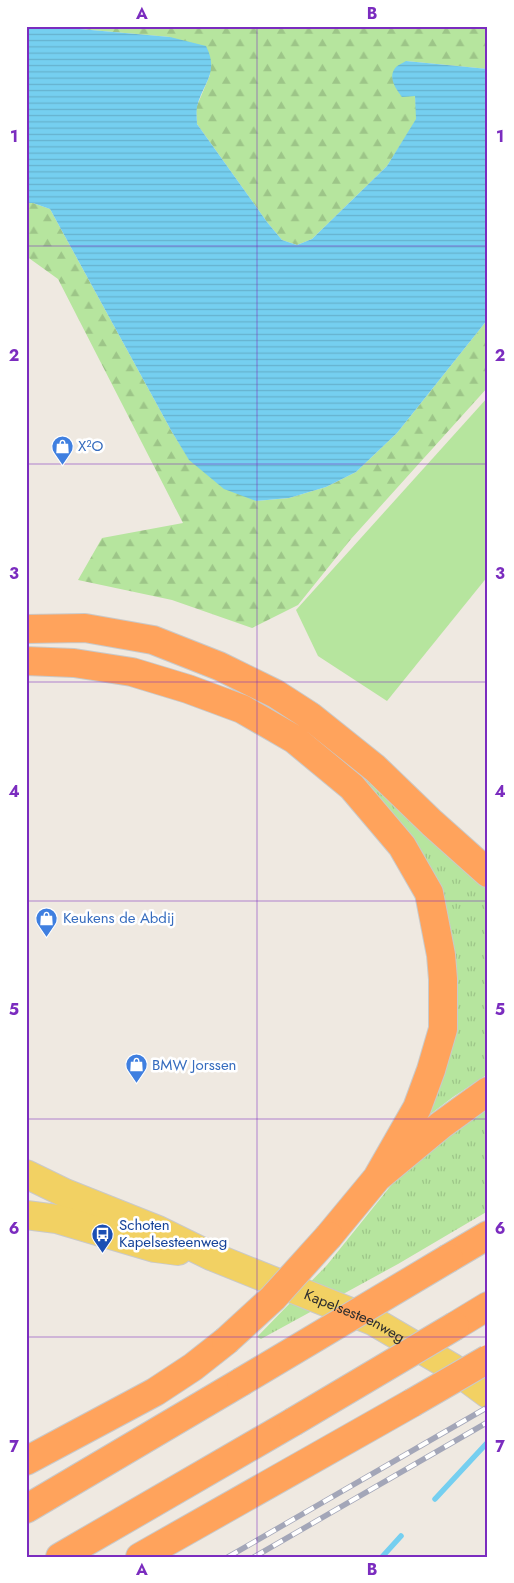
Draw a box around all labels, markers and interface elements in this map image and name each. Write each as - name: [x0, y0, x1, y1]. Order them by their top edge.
- text: A: [135, 2, 148, 25]
- text: B: [367, 2, 377, 25]
- text: 1: [10, 125, 18, 148]
- text: 1: [496, 125, 504, 148]
- text: 2: [9, 344, 19, 367]
- text: 2: [495, 344, 505, 367]
- shop icon: X²O: [50, 434, 74, 465]
- place label: X²O: [78, 435, 104, 457]
- text: 3: [9, 562, 19, 585]
- text: 3: [495, 562, 505, 585]
- text: 4: [8, 780, 20, 803]
- text: 4: [494, 780, 506, 803]
- shop icon: Keukens de Abdij: [35, 906, 59, 937]
- place label: Keukens de Abdij: [63, 907, 175, 929]
- text: 5: [9, 998, 19, 1021]
- text: 5: [495, 998, 505, 1021]
- shop icon: BMW Jorssen: [124, 1053, 148, 1084]
- place label: BMW Jorssen: [152, 1054, 237, 1076]
- place label: Schoten Kapelsesteenweg: [119, 1214, 227, 1253]
- text: 6: [9, 1217, 19, 1240]
- text: 6: [495, 1217, 505, 1240]
- bus stop icon: Schoten Kapelsesteenweg: [91, 1222, 115, 1253]
- street label: Kapelsesteenweg: [301, 1284, 409, 1348]
- text: 7: [9, 1435, 19, 1458]
- text: 7: [495, 1435, 505, 1458]
- text: A: [135, 1558, 148, 1581]
- text: B: [367, 1558, 377, 1581]

